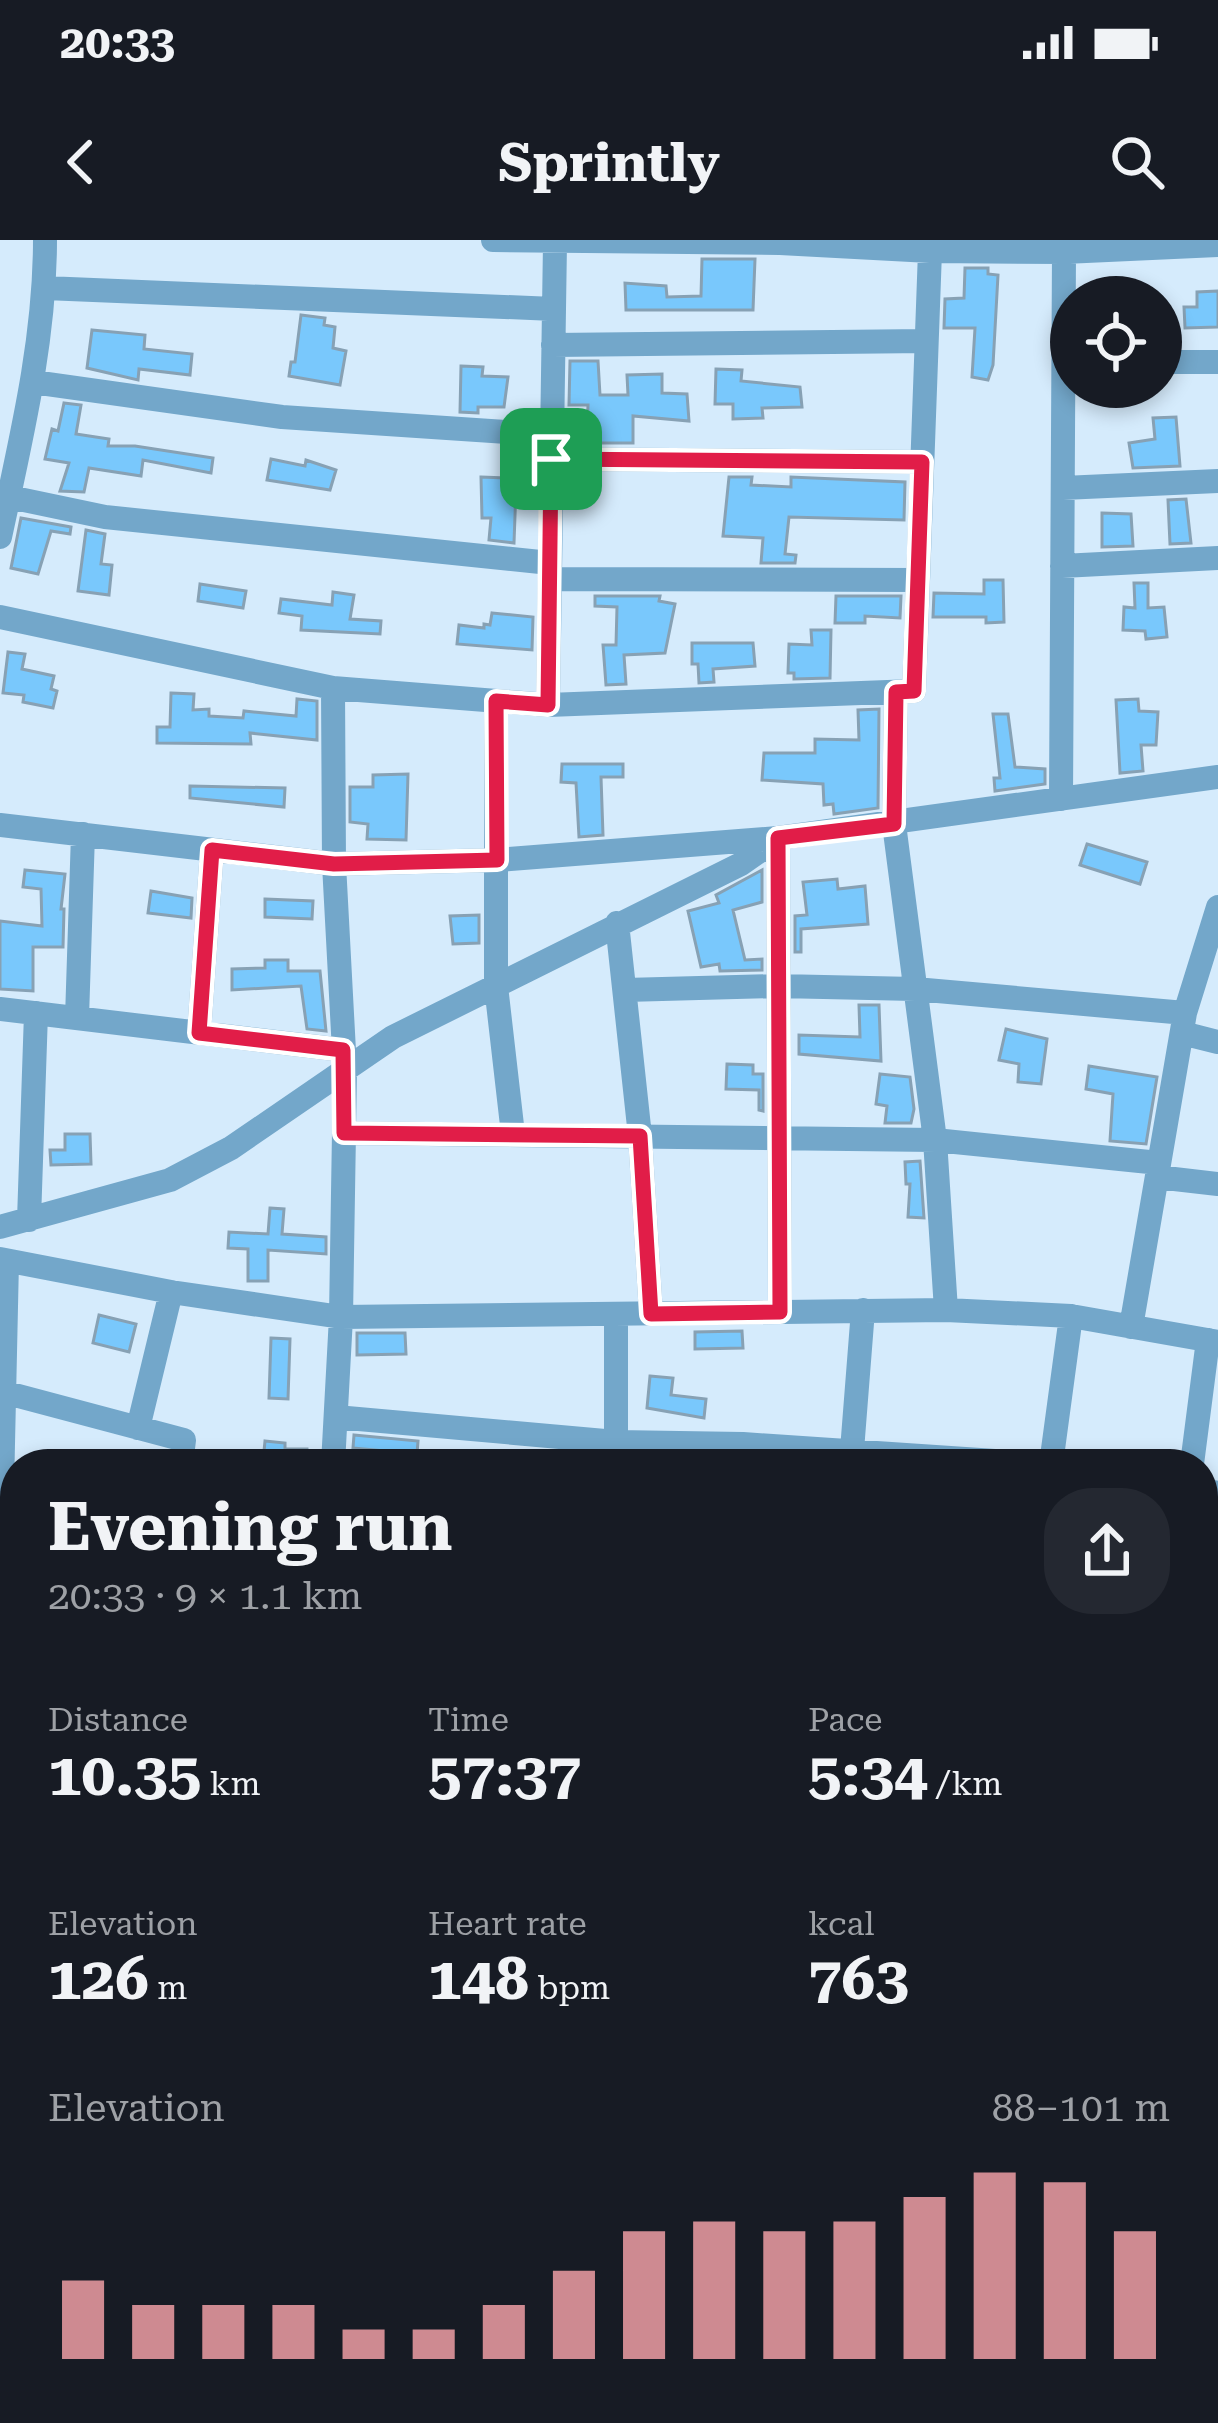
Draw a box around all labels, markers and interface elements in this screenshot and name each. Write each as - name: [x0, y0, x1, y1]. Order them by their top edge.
- text: 20:33: [60, 16, 175, 69]
- icon: back: [48, 129, 114, 195]
- icon: search: [1104, 129, 1170, 195]
- text: Sprintly: [498, 131, 720, 194]
- map controls: [1050, 276, 1182, 408]
- button: locate: [1050, 276, 1182, 408]
- pin: [500, 408, 602, 510]
- icon: arrive: [518, 426, 584, 492]
- button: share: [1044, 1488, 1170, 1614]
- text: Evening run: [48, 1489, 453, 1566]
- text: 20:33 · 9 × 1.1 km: [48, 1573, 362, 1619]
- text: Distance: [48, 1700, 188, 1739]
- text: Time: [428, 1700, 509, 1739]
- text: Pace: [808, 1700, 882, 1739]
- text: 10.35: [48, 1739, 201, 1810]
- text: 57:37: [428, 1739, 581, 1810]
- text: 5:34: [808, 1739, 928, 1810]
- text: km: [201, 1764, 261, 1803]
- text: /km: [928, 1764, 1002, 1803]
- text: Elevation: [48, 1904, 198, 1943]
- text: Heart rate: [428, 1904, 587, 1943]
- text: kcal: [808, 1904, 874, 1943]
- text: 126: [48, 1943, 149, 2014]
- text: 148: [428, 1943, 529, 2014]
- text: 763: [808, 1943, 909, 2014]
- text: m: [149, 1968, 187, 2007]
- text: bpm: [529, 1968, 610, 2007]
- text: Elevation: [48, 2085, 225, 2131]
- text: 88–101 m: [992, 2085, 1170, 2131]

